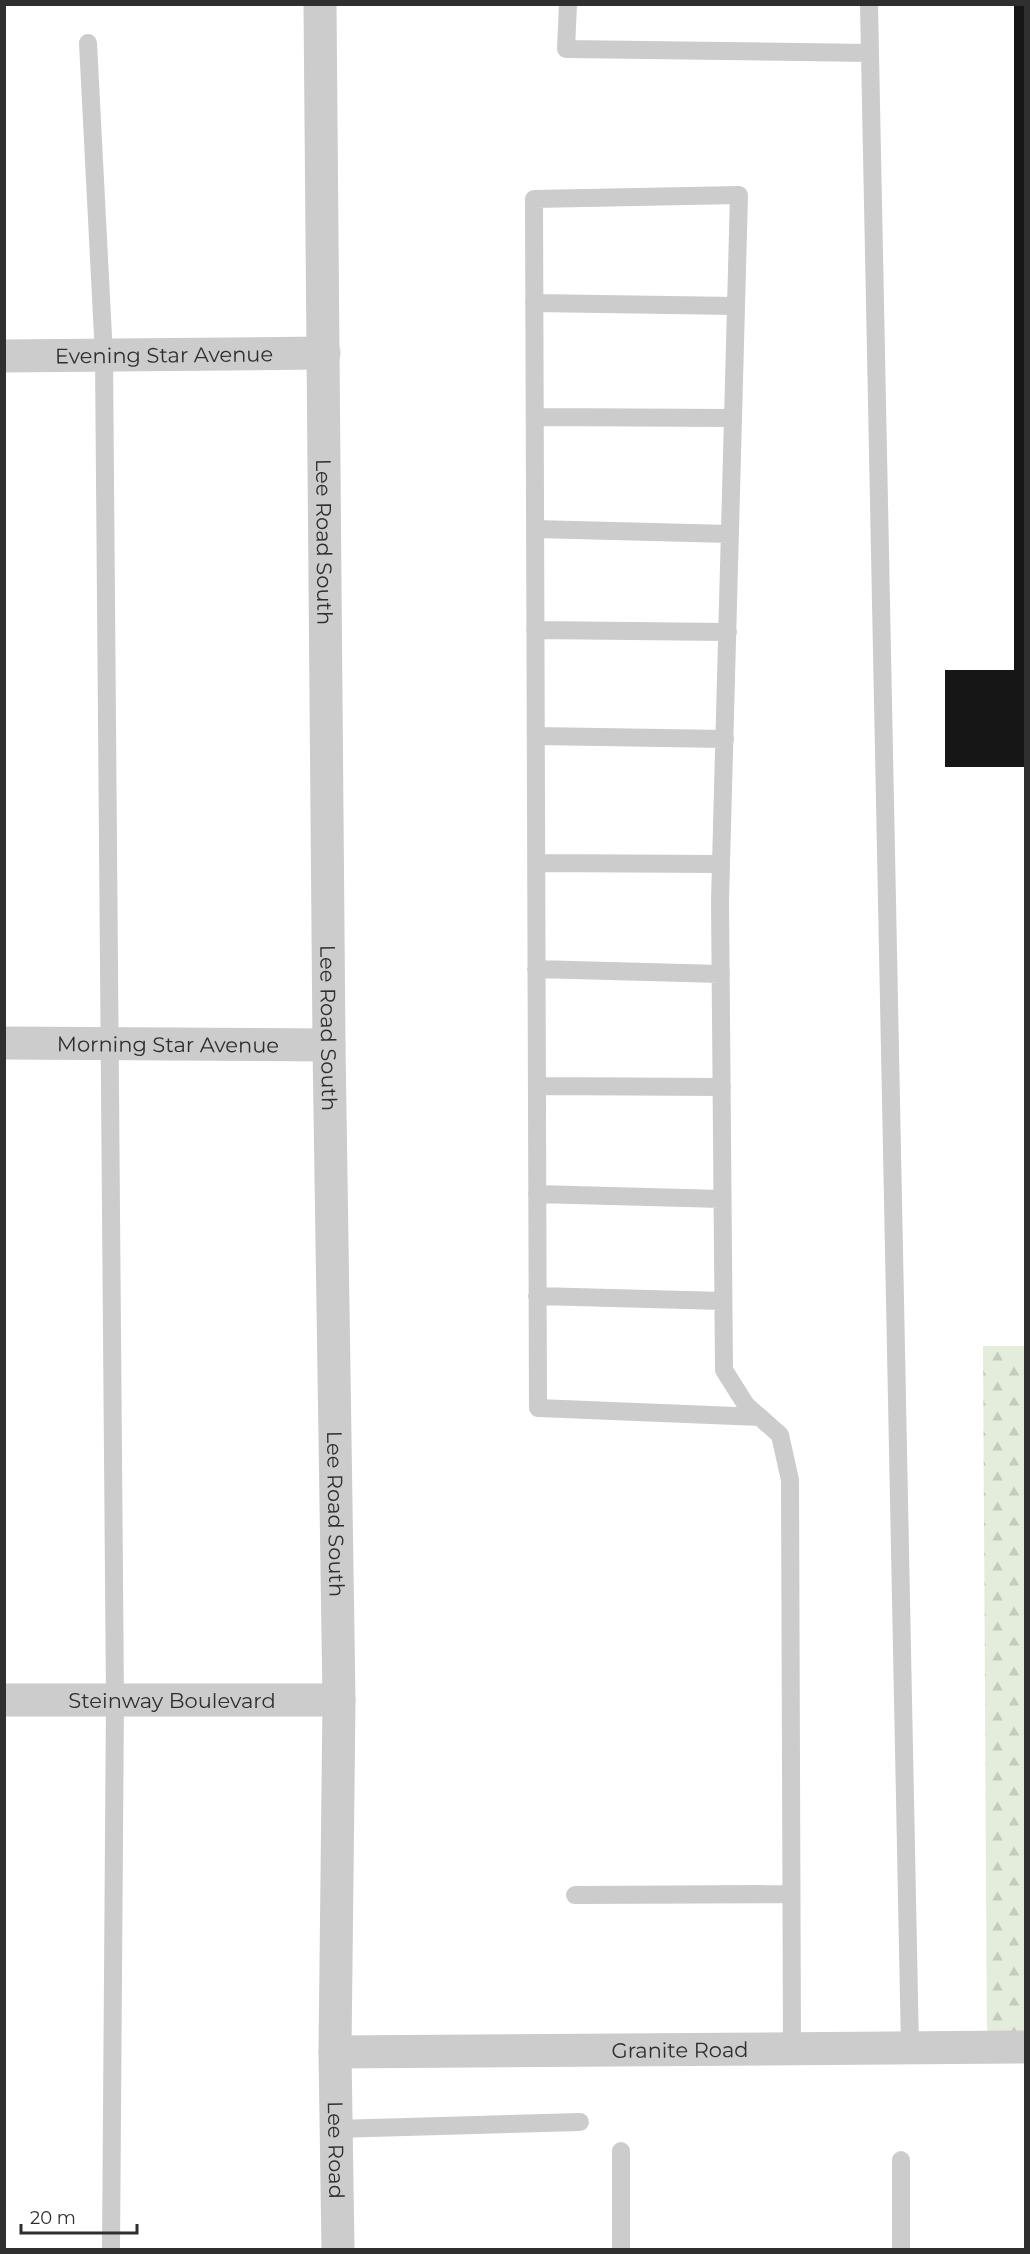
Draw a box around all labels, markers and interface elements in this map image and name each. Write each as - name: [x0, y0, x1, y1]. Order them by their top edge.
- street label: Evening Star Avenue: [55, 341, 273, 368]
- street label: Lee Road South: [311, 459, 338, 625]
- street label: Lee Road South: [316, 945, 343, 1111]
- street label: Morning Star Avenue: [57, 1031, 279, 1057]
- street label: Lee Road South: [322, 1430, 350, 1597]
- street label: Steinway Boulevard: [68, 1688, 276, 1713]
- street label: Granite Road: [611, 2037, 749, 2062]
- street label: Lee Road: [323, 2101, 350, 2199]
- scale bar: [21, 2197, 136, 2235]
- text: 20 m: [30, 2207, 76, 2229]

